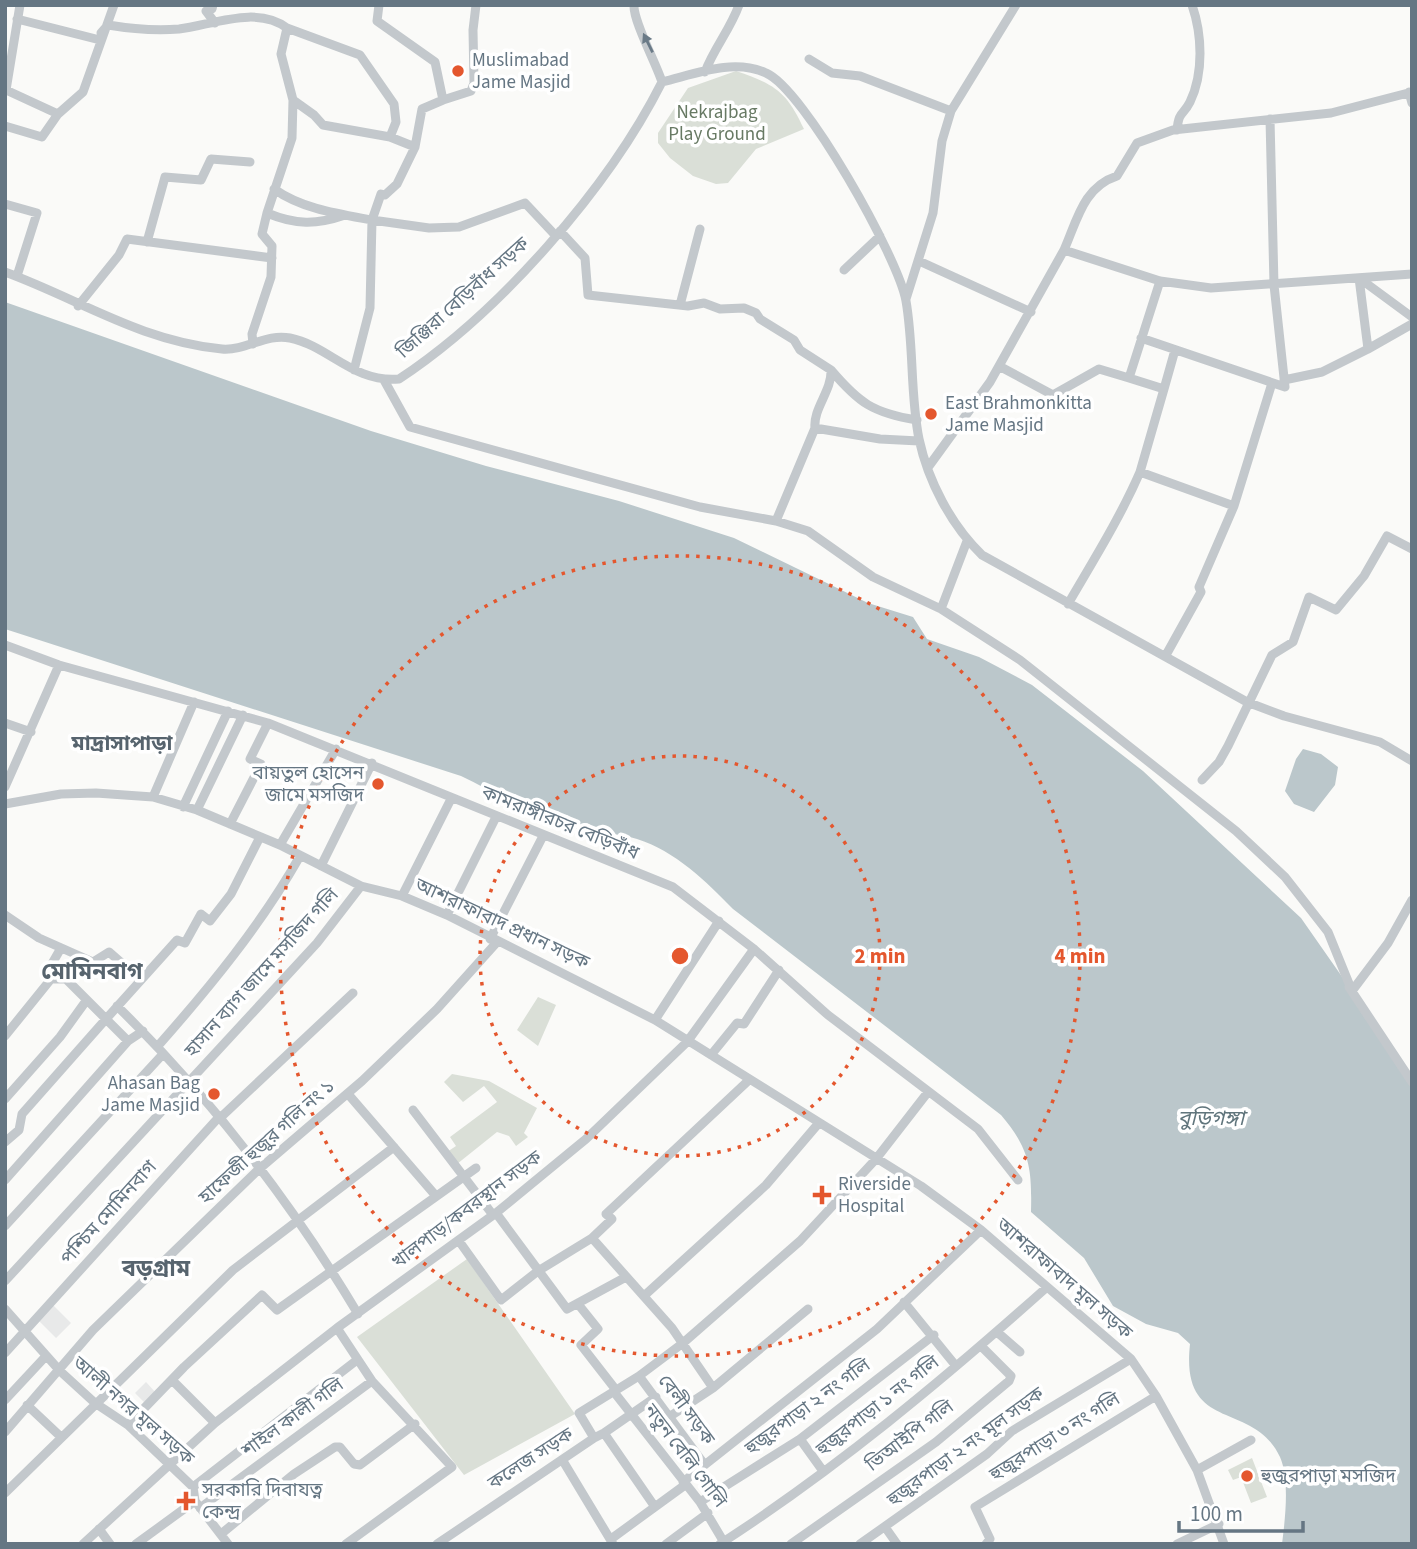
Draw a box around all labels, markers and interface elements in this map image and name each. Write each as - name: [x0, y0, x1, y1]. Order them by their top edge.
- one-way arrow: [642, 33, 654, 53]
- place label: Muslimabad Jame Masjid: [472, 47, 571, 96]
- marker: Muslimabad Jame Masjid: [450, 63, 466, 79]
- park label: Nekrajbag Play Ground: [668, 99, 766, 148]
- street label: জিঞ্জিরা বেড়িবাঁধ সড়ক: [390, 231, 536, 366]
- place label: East Brahmonkitta Jame Masjid: [945, 390, 1092, 439]
- marker: East Brahmonkitta Jame Masjid: [923, 406, 939, 422]
- district label: মাদ্রাসাপাড়া: [71, 728, 173, 758]
- place label: বায়তুল হোসেন জামে মসজিদ: [251, 760, 365, 809]
- marker: বায়তুল হোসেন জামে মসজিদ: [370, 776, 386, 792]
- street label: কামরাঙ্গীরচর বেড়িবাঁধ: [476, 779, 643, 867]
- street label: আশরাফাবাদ প্রধান সড়ক: [409, 871, 594, 977]
- street label: হাসান ব্যাগ জামে মসজিদ গলি: [178, 882, 346, 1064]
- text: 2 min: [854, 941, 906, 971]
- text: 4 min: [1054, 941, 1106, 971]
- centre of rings: [668, 944, 692, 968]
- district label: মোমিনবাগ: [41, 955, 144, 988]
- place label: Ahasan Bag Jame Masjid: [101, 1070, 200, 1119]
- street label: হাফেজী হুজুর গলি নং ১: [192, 1073, 341, 1211]
- marker: Ahasan Bag Jame Masjid: [206, 1086, 222, 1102]
- water label: বুড়িগঙ্গা: [1178, 1103, 1249, 1133]
- street label: খালপাড়/কবরস্থান সড়ক: [386, 1144, 548, 1276]
- street label: পশ্চিম মোমিনবাগ: [55, 1154, 164, 1271]
- place label: Riverside Hospital: [838, 1171, 911, 1220]
- marker: Riverside Hospital: [812, 1185, 832, 1205]
- street label: আশরাফাবাদ মূল সড়ক: [989, 1211, 1139, 1346]
- district label: বড়গ্রাম: [121, 1252, 191, 1285]
- street label: হুজুরপাড়া ১ নং গলি: [810, 1349, 946, 1463]
- street label: আলী নগর মূল সড়ক: [65, 1350, 200, 1472]
- street label: হুজুরপাড়া ২ নং গলি: [739, 1352, 877, 1462]
- street label: বেলী সড়ক: [651, 1369, 721, 1451]
- street label: শাইল কালী গলি: [236, 1371, 350, 1465]
- street label: হুজুরপাড়া ২ নং মূল সড়ক: [881, 1380, 1051, 1514]
- street label: হুজুরপাড়া ৩ নং গলি: [984, 1385, 1126, 1489]
- street label: ভিআইপি গলি: [859, 1393, 961, 1479]
- street label: নতুন বেলি গোলি: [636, 1398, 734, 1514]
- street label: কলেজ সড়ক: [482, 1421, 580, 1497]
- place label: হুজুরপাড়া মসজিদ: [1260, 1463, 1396, 1490]
- marker: হুজুরপাড়া মসজিদ: [1239, 1468, 1255, 1484]
- place label: সরকারি দিবাযত্ন কেন্দ্র: [201, 1477, 324, 1526]
- scale bar: [1179, 1490, 1303, 1534]
- marker: সরকারি দিবাযত্ন কেন্দ্র: [176, 1491, 196, 1511]
- text: 100 m: [1190, 1499, 1243, 1529]

